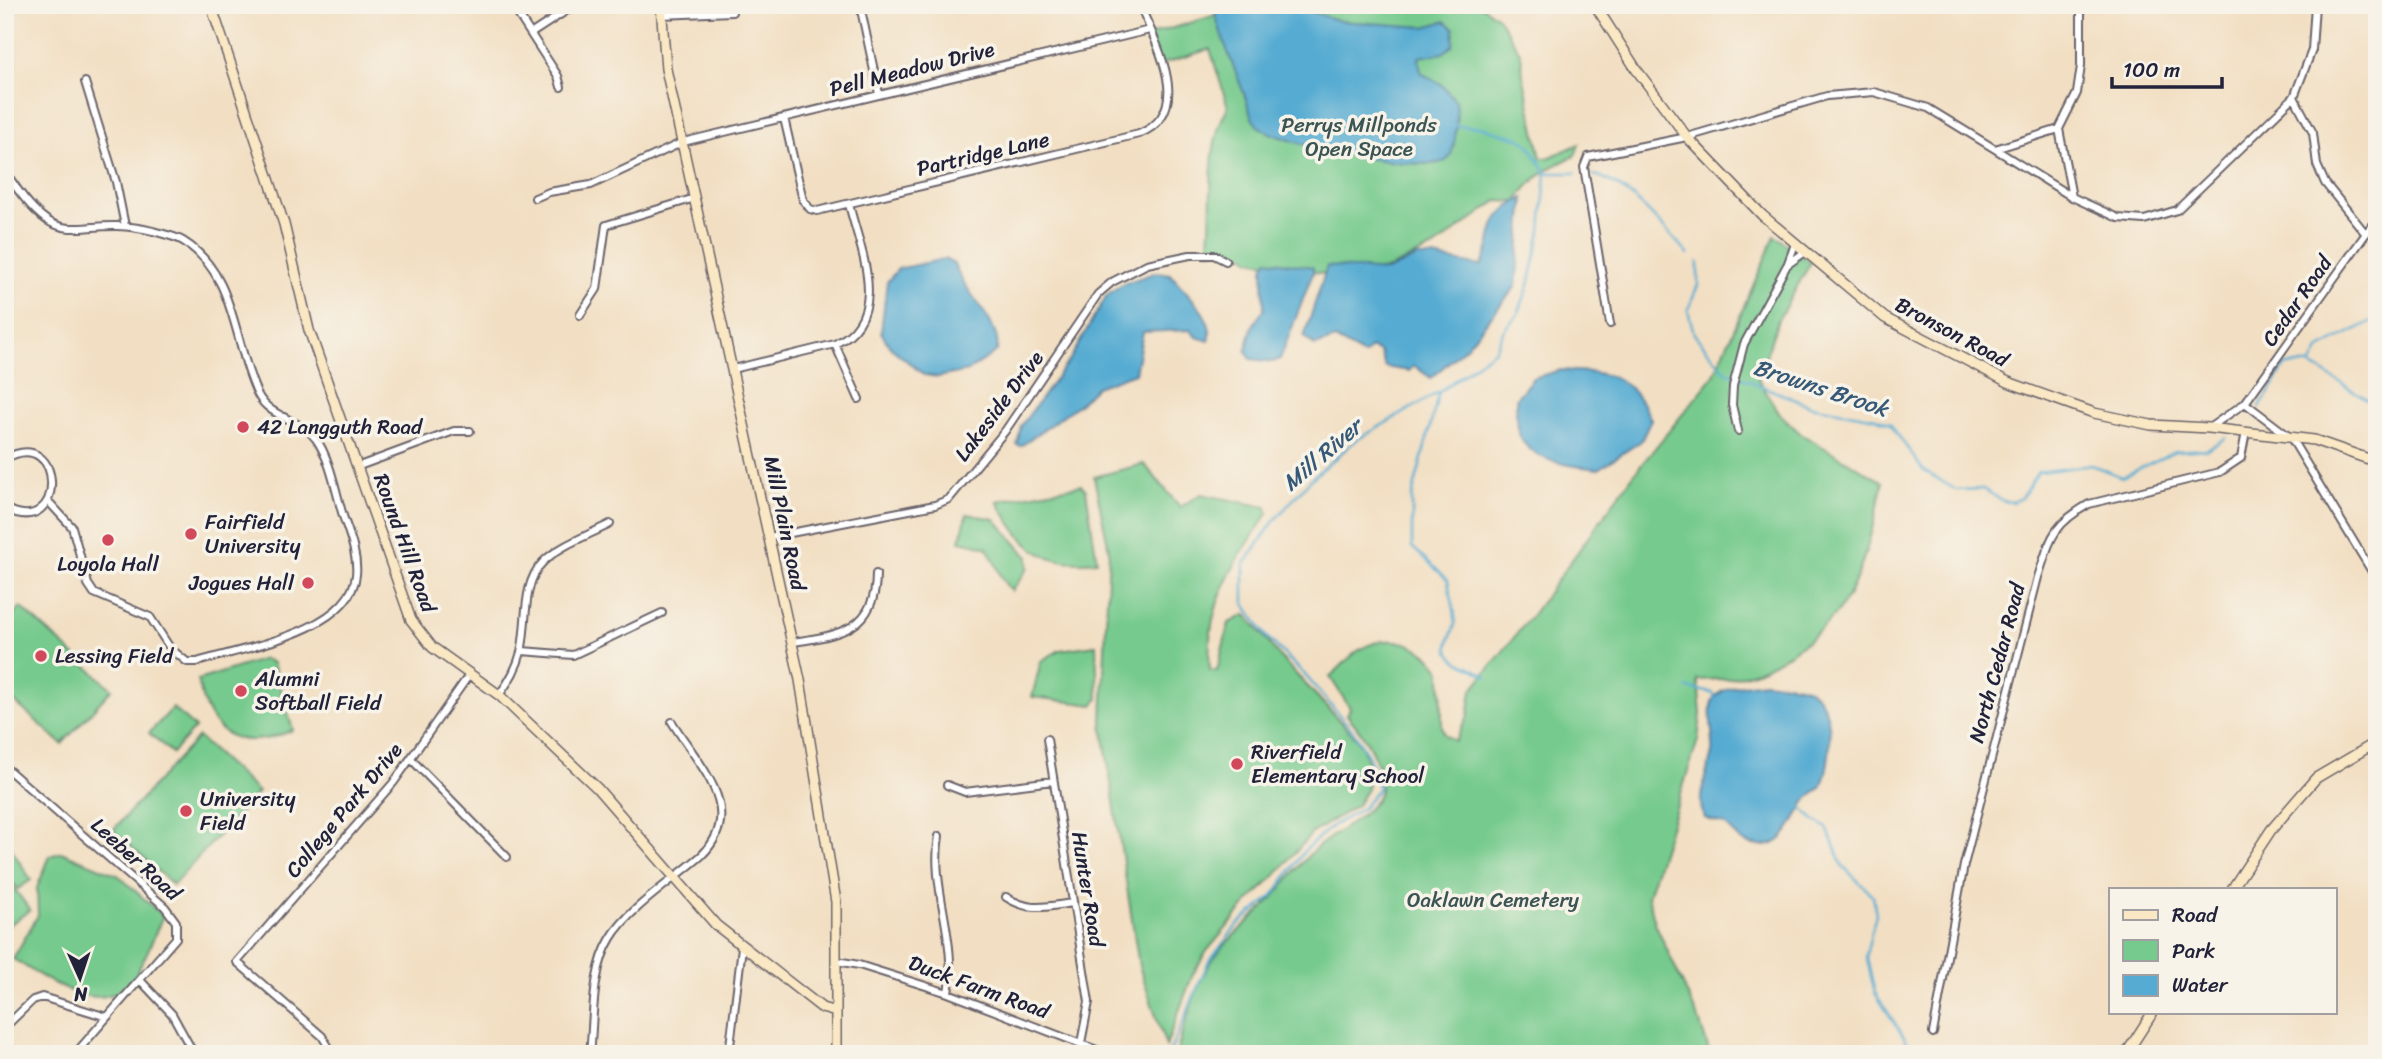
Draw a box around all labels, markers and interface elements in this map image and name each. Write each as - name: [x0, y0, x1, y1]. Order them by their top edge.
- street label: Pell Meadow Drive: [825, 30, 999, 108]
- scale bar: [2112, 46, 2223, 90]
- text: 100 m: [2123, 51, 2180, 89]
- park label: Perrys Millponds Open Space: [1281, 106, 1437, 168]
- street label: Partridge Lane: [913, 120, 1053, 188]
- street label: Cedar Road: [2252, 246, 2344, 355]
- street label: Bronson Road: [1888, 286, 2018, 379]
- street label: Lakeside Drive: [944, 342, 1054, 470]
- water label: Browns Brook: [1748, 347, 1896, 430]
- water label: Mill River: [1272, 405, 1375, 502]
- place label: 42 Langguth Road: [257, 408, 424, 446]
- marker: 42 Langguth Road: [235, 419, 251, 435]
- street label: Mill Plain Road: [752, 452, 818, 596]
- street label: Round Hill Road: [362, 468, 448, 620]
- place label: Fairfield University: [205, 503, 301, 565]
- marker: Fairfield University: [183, 526, 199, 542]
- marker: Loyola Hall: [100, 532, 116, 548]
- place label: Loyola Hall: [57, 545, 160, 583]
- place label: Jogues Hall: [188, 564, 295, 602]
- marker: Jogues Hall: [300, 575, 316, 591]
- street label: North Cedar Road: [1957, 577, 2037, 747]
- place label: Lessing Field: [55, 637, 175, 675]
- marker: Lessing Field: [33, 648, 49, 664]
- place label: Alumni Softball Field: [254, 660, 383, 722]
- marker: Alumni Softball Field: [233, 683, 249, 699]
- street label: College Park Drive: [275, 733, 413, 887]
- place label: Riverfield Elementary School: [1251, 733, 1425, 795]
- marker: Riverfield Elementary School: [1229, 756, 1245, 772]
- place label: University Field: [200, 780, 296, 842]
- marker: University Field: [178, 803, 194, 819]
- street label: Leeber Road: [82, 807, 192, 912]
- street label: Hunter Road: [1060, 829, 1116, 951]
- park label: Oaklawn Cemetery: [1407, 881, 1579, 919]
- legend: [2109, 888, 2336, 1014]
- text: Road: [2172, 896, 2219, 934]
- text: Park: [2172, 932, 2215, 970]
- north arrow: [46, 944, 116, 1014]
- street label: Duck Farm Road: [903, 944, 1057, 1031]
- text: Water: [2172, 966, 2229, 1004]
- text: N: [73, 978, 89, 1011]

